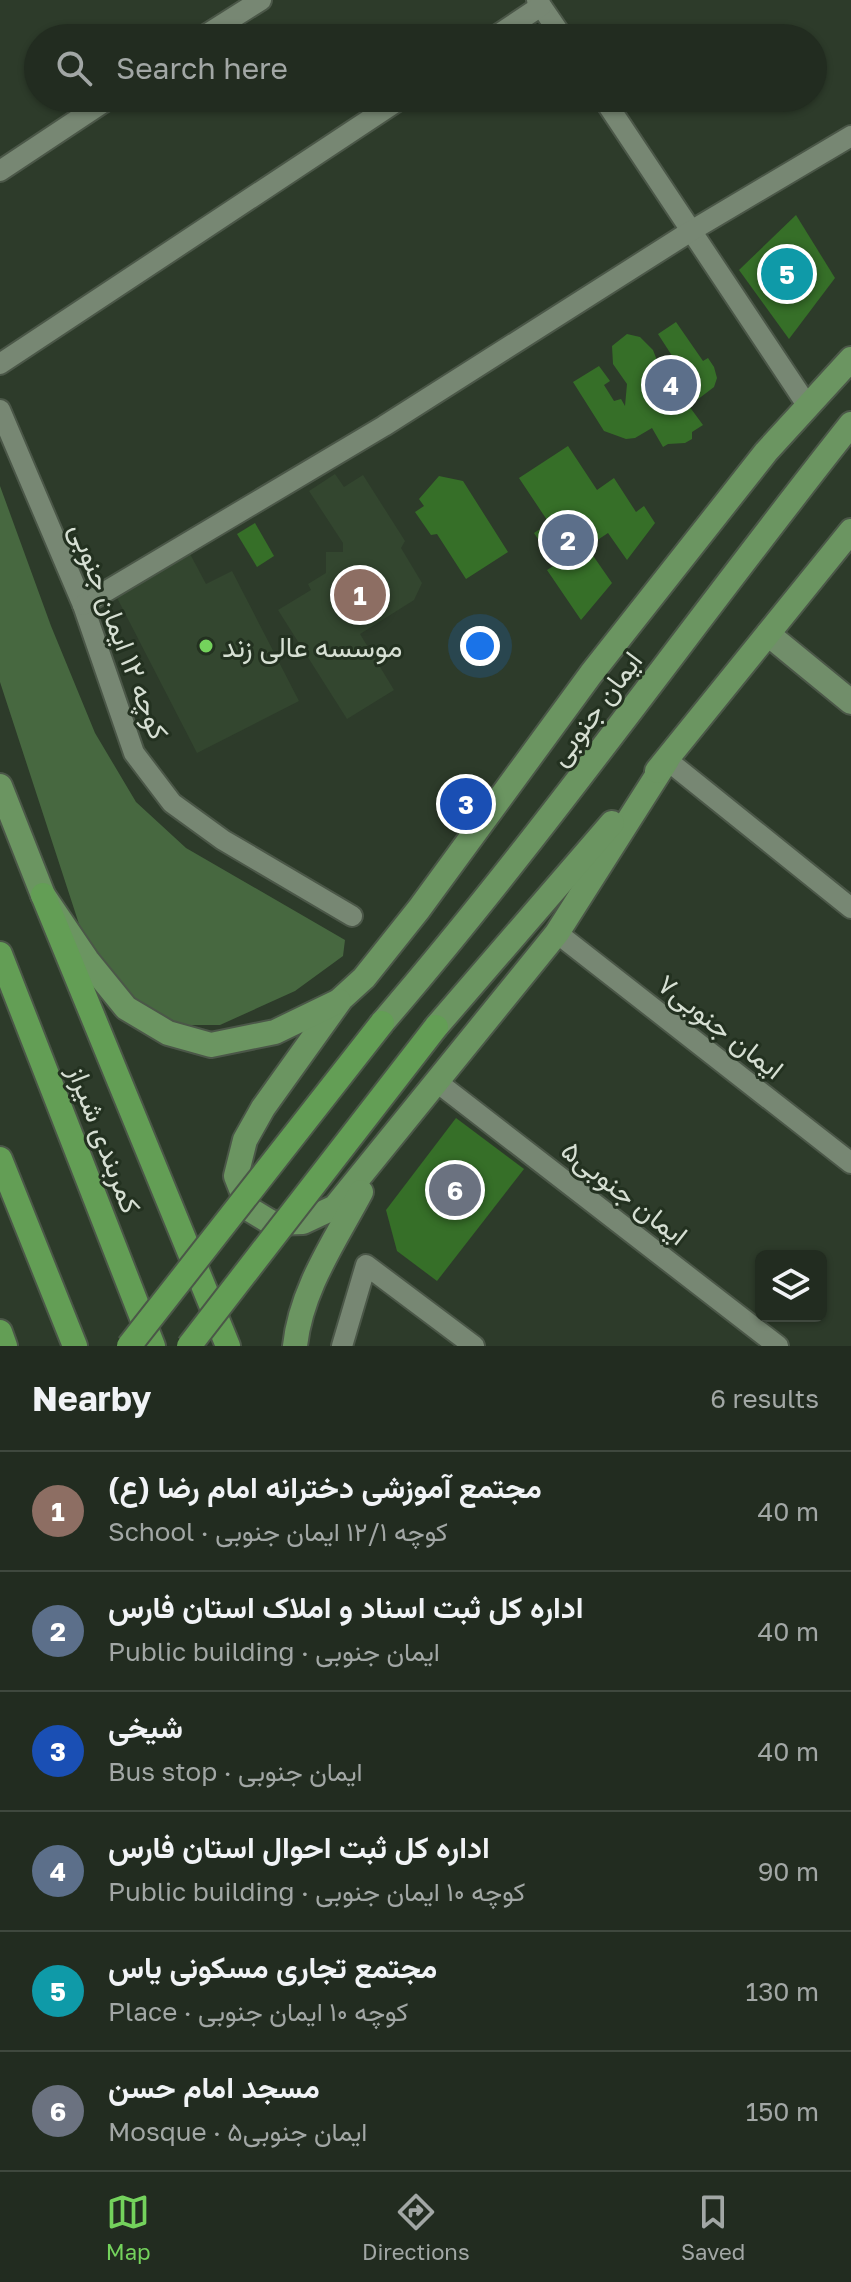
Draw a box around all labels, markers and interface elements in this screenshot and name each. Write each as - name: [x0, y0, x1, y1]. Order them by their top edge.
- search box: [24, 24, 827, 112]
- icon: search: [52, 46, 96, 90]
- text: Search here: [116, 50, 288, 86]
- pin: 5: [761, 244, 813, 304]
- pin: 4: [645, 355, 697, 415]
- pin: 2: [542, 510, 594, 570]
- street label: کوچه ۱۲ ایمان جنوبی: [61, 518, 176, 745]
- pin: 1: [334, 565, 386, 625]
- your location: [460, 626, 500, 666]
- place label: موسسه عالی زند: [222, 630, 402, 665]
- marker: موسسه عالی زند: [197, 637, 215, 655]
- street label: ایمان جنوبی: [541, 644, 650, 773]
- pin: 3: [440, 774, 492, 834]
- street label: ایمان جنوبی۷: [650, 967, 791, 1087]
- street label: کمربندی شیراز: [59, 1059, 148, 1219]
- street label: ایمان جنوبی۵: [554, 1133, 695, 1253]
- pin: 6: [429, 1160, 481, 1220]
- map controls: [755, 1250, 827, 1322]
- button: layers: [755, 1250, 827, 1322]
- text: Nearby: [32, 1378, 152, 1418]
- text: 6 results: [710, 1383, 819, 1414]
- text: مجتمع آموزشی دخترانه امام رضا (ع): [108, 1469, 542, 1505]
- text: 1: [51, 1496, 65, 1527]
- text: 40 m: [758, 1496, 819, 1527]
- text: School · کوچه ۱۲/۱ ایمان جنوبی: [108, 1516, 448, 1547]
- text: اداره کل ثبت اسناد و املاک استان فارس: [108, 1589, 584, 1625]
- text: 2: [50, 1616, 66, 1647]
- text: 40 m: [758, 1616, 819, 1647]
- text: Public building · ایمان جنوبی: [108, 1636, 440, 1667]
- text: شیخی: [108, 1709, 183, 1745]
- text: 3: [50, 1736, 66, 1767]
- text: 40 m: [758, 1736, 819, 1767]
- text: Bus stop · ایمان جنوبی: [108, 1756, 363, 1787]
- text: اداره کل ثبت احوال استان فارس: [108, 1829, 490, 1865]
- text: 4: [50, 1856, 66, 1887]
- text: 90 m: [758, 1856, 819, 1887]
- text: Public building · کوچه ۱۰ ایمان جنوبی: [108, 1876, 525, 1907]
- text: مجتمع تجاری مسکونی یاس: [108, 1949, 437, 1985]
- text: 5: [50, 1976, 66, 2007]
- text: 130 m: [746, 1976, 819, 2007]
- text: Place · کوچه ۱۰ ایمان جنوبی: [108, 1996, 408, 2027]
- text: مسجد امام حسن: [108, 2069, 320, 2105]
- text: 6: [50, 2096, 66, 2127]
- text: 150 m: [746, 2096, 819, 2127]
- text: Mosque · ایمان جنوبی۵: [108, 2116, 367, 2147]
- tab: Map: [106, 2190, 151, 2265]
- tab: Directions: [362, 2190, 470, 2265]
- tab: Saved: [681, 2190, 745, 2265]

